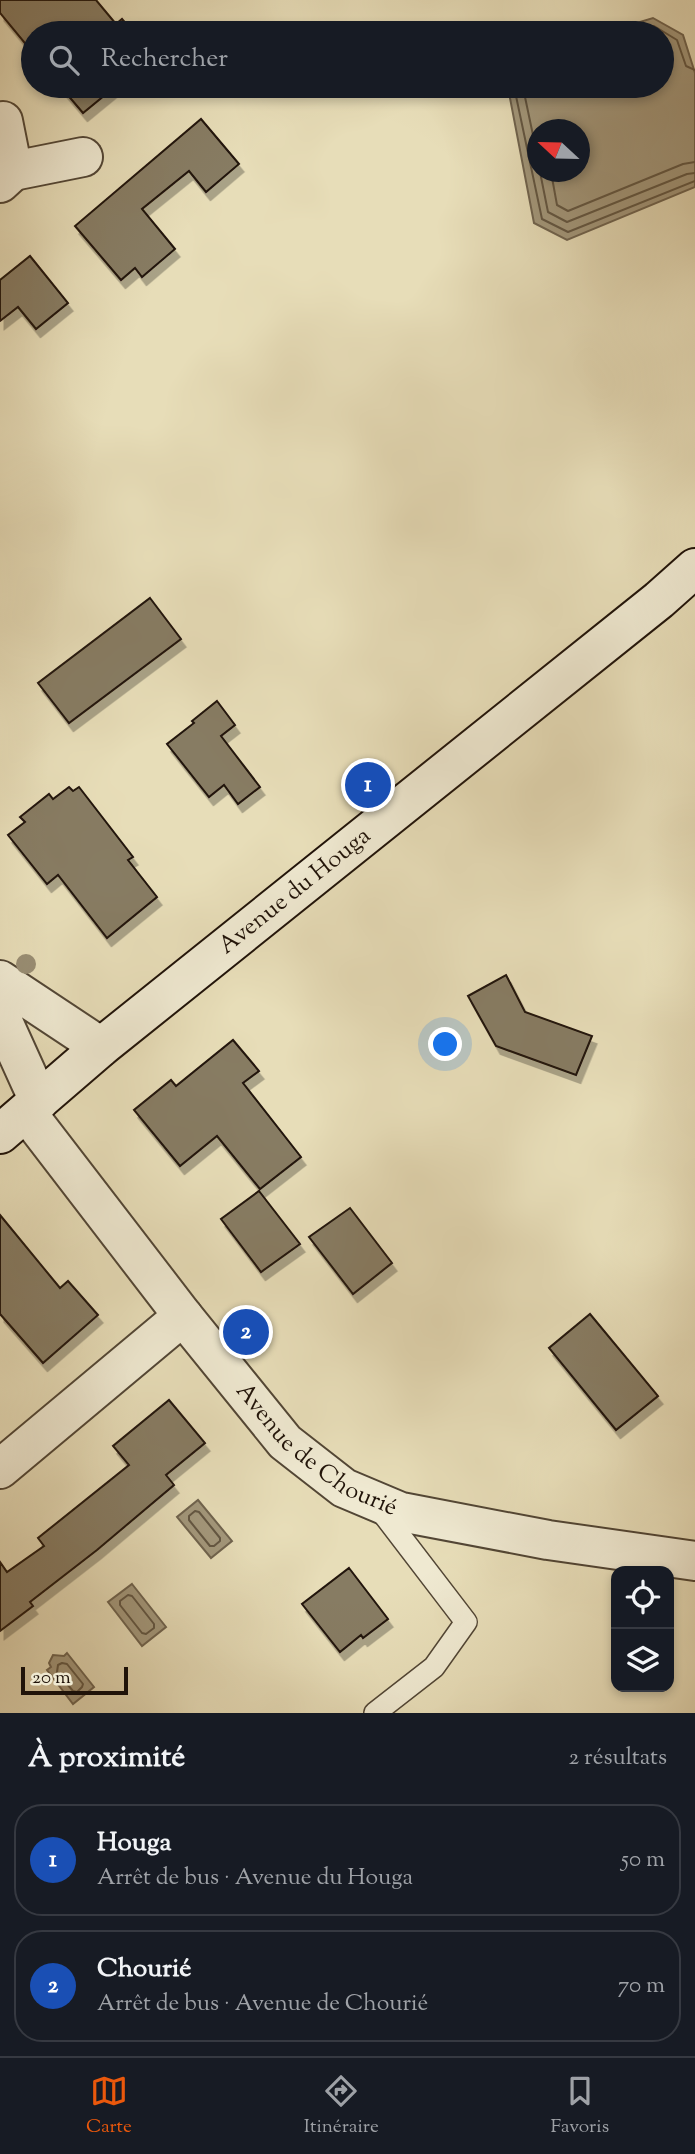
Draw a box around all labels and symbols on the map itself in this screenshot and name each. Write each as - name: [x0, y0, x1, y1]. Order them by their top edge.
- north arrow: [527, 119, 590, 182]
- pin: 1: [345, 759, 391, 811]
- street label: Avenue du Houga: [212, 820, 378, 963]
- your location: [428, 1027, 462, 1061]
- pin: 2: [223, 1306, 269, 1358]
- street label: Avenue de Chourié: [227, 1376, 402, 1525]
- scale bar: [21, 1664, 128, 1696]

